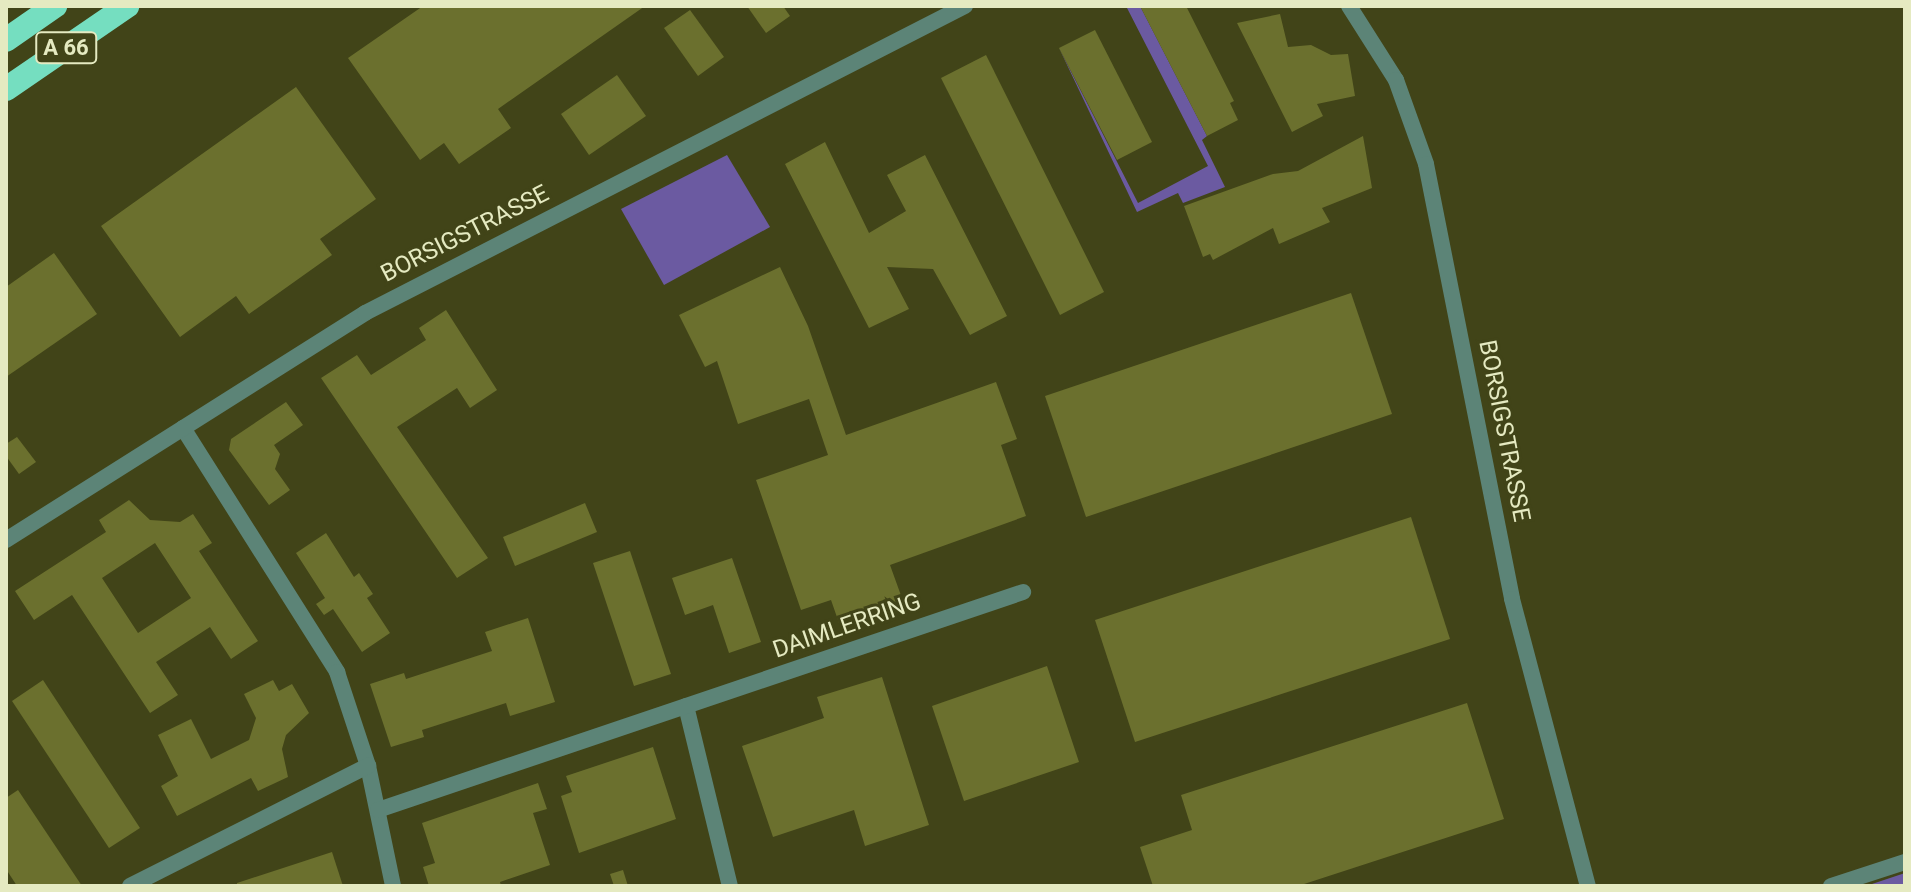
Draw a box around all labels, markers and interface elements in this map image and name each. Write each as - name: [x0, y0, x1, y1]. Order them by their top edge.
- road number: A 66: [34, 30, 98, 66]
- street label: BORSIGSTRASSE: [376, 179, 554, 289]
- street label: BORSIGSTRASSE: [1472, 338, 1536, 524]
- street label: DAIMLERRING: [769, 587, 925, 665]

